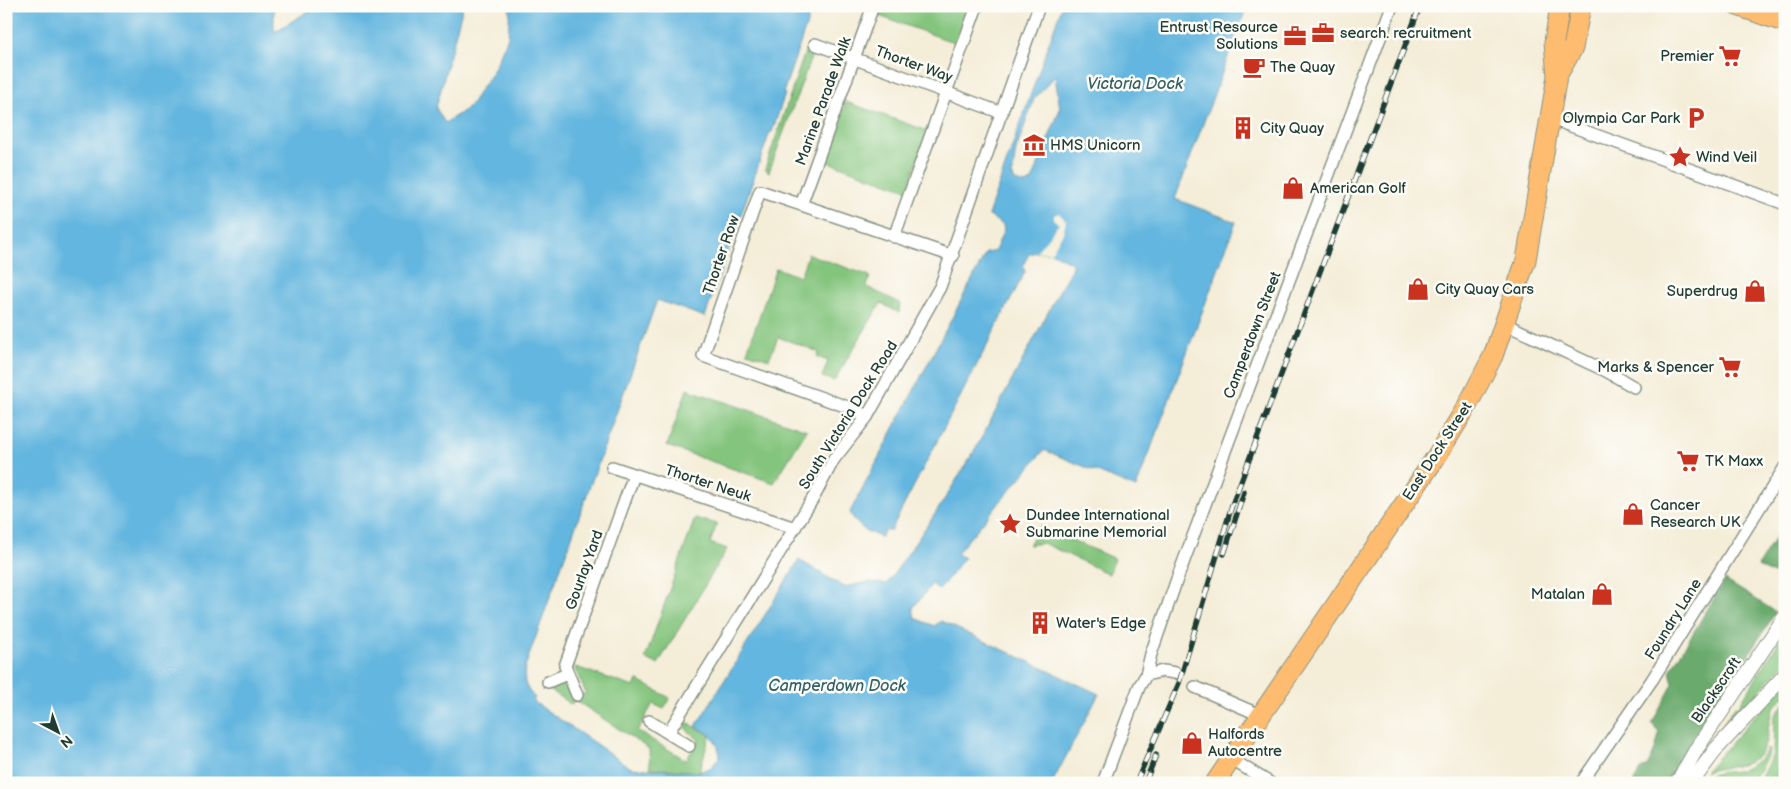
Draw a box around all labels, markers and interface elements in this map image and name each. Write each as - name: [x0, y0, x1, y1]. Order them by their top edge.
- place label: Entrust Resource Solutions: [1159, 18, 1279, 54]
- office icon: search. recruitment: [1310, 20, 1336, 46]
- office icon: Entrust Resource Solutions: [1282, 23, 1308, 49]
- place label: search. recruitment: [1340, 24, 1472, 43]
- street label: Marine Parade Walk: [791, 34, 856, 168]
- street label: Thorter Way: [873, 42, 955, 87]
- supermarket icon: Premier: [1717, 43, 1743, 69]
- place label: Premier: [1660, 47, 1715, 66]
- cafe icon: The Quay: [1241, 54, 1267, 80]
- place label: The Quay: [1270, 58, 1335, 77]
- water label: Victoria Dock: [1087, 75, 1184, 94]
- parking icon: Olympia Car Park: [1683, 105, 1709, 131]
- place label: Olympia Car Park: [1563, 109, 1681, 128]
- building icon: City Quay: [1230, 115, 1256, 141]
- place label: City Quay: [1260, 119, 1324, 138]
- museum icon: HMS Unicorn: [1021, 132, 1047, 158]
- place label: HMS Unicorn: [1050, 136, 1140, 155]
- place icon: Wind Veil: [1667, 144, 1693, 170]
- place label: Wind Veil: [1696, 148, 1757, 167]
- shop icon: American Golf: [1280, 175, 1306, 201]
- place label: American Golf: [1310, 179, 1406, 198]
- street label: Thorter Row: [699, 213, 744, 297]
- street label: Camperdown Street: [1219, 269, 1286, 401]
- shop icon: City Quay Cars: [1405, 276, 1431, 302]
- shop icon: Superdrug: [1742, 278, 1768, 304]
- place label: City Quay Cars: [1435, 280, 1535, 299]
- place label: Superdrug: [1667, 282, 1738, 301]
- street label: South Victoria Dock Road: [795, 337, 902, 493]
- supermarket icon: Marks & Spencer: [1717, 354, 1743, 380]
- place label: Marks & Spencer: [1597, 358, 1715, 377]
- street label: East Dock Street: [1398, 398, 1477, 504]
- supermarket icon: TK Maxx: [1675, 448, 1701, 474]
- place label: TK Maxx: [1705, 452, 1763, 471]
- street label: Thorter Neuk: [662, 461, 754, 507]
- place label: Cancer Research UK: [1650, 496, 1741, 532]
- shop icon: Cancer Research UK: [1620, 501, 1646, 527]
- place label: Dundee International Submarine Memorial: [1026, 506, 1170, 542]
- place icon: Dundee International Submarine Memorial: [997, 511, 1023, 537]
- street label: Gourlay Yard: [561, 528, 608, 613]
- street label: Foundry Lane: [1641, 575, 1706, 663]
- shop icon: Matalan: [1589, 581, 1615, 607]
- place label: Matalan: [1531, 585, 1585, 604]
- building icon: Water's Edge: [1027, 610, 1053, 636]
- place label: Water's Edge: [1056, 614, 1146, 633]
- street label: Blackscroft: [1687, 653, 1746, 727]
- water label: Camperdown Dock: [768, 677, 907, 696]
- north arrow: [32, 706, 82, 756]
- place label: Halfords Autocentre: [1208, 725, 1282, 761]
- shop icon: Halfords Autocentre: [1179, 730, 1205, 756]
- text: N: [57, 732, 76, 751]

